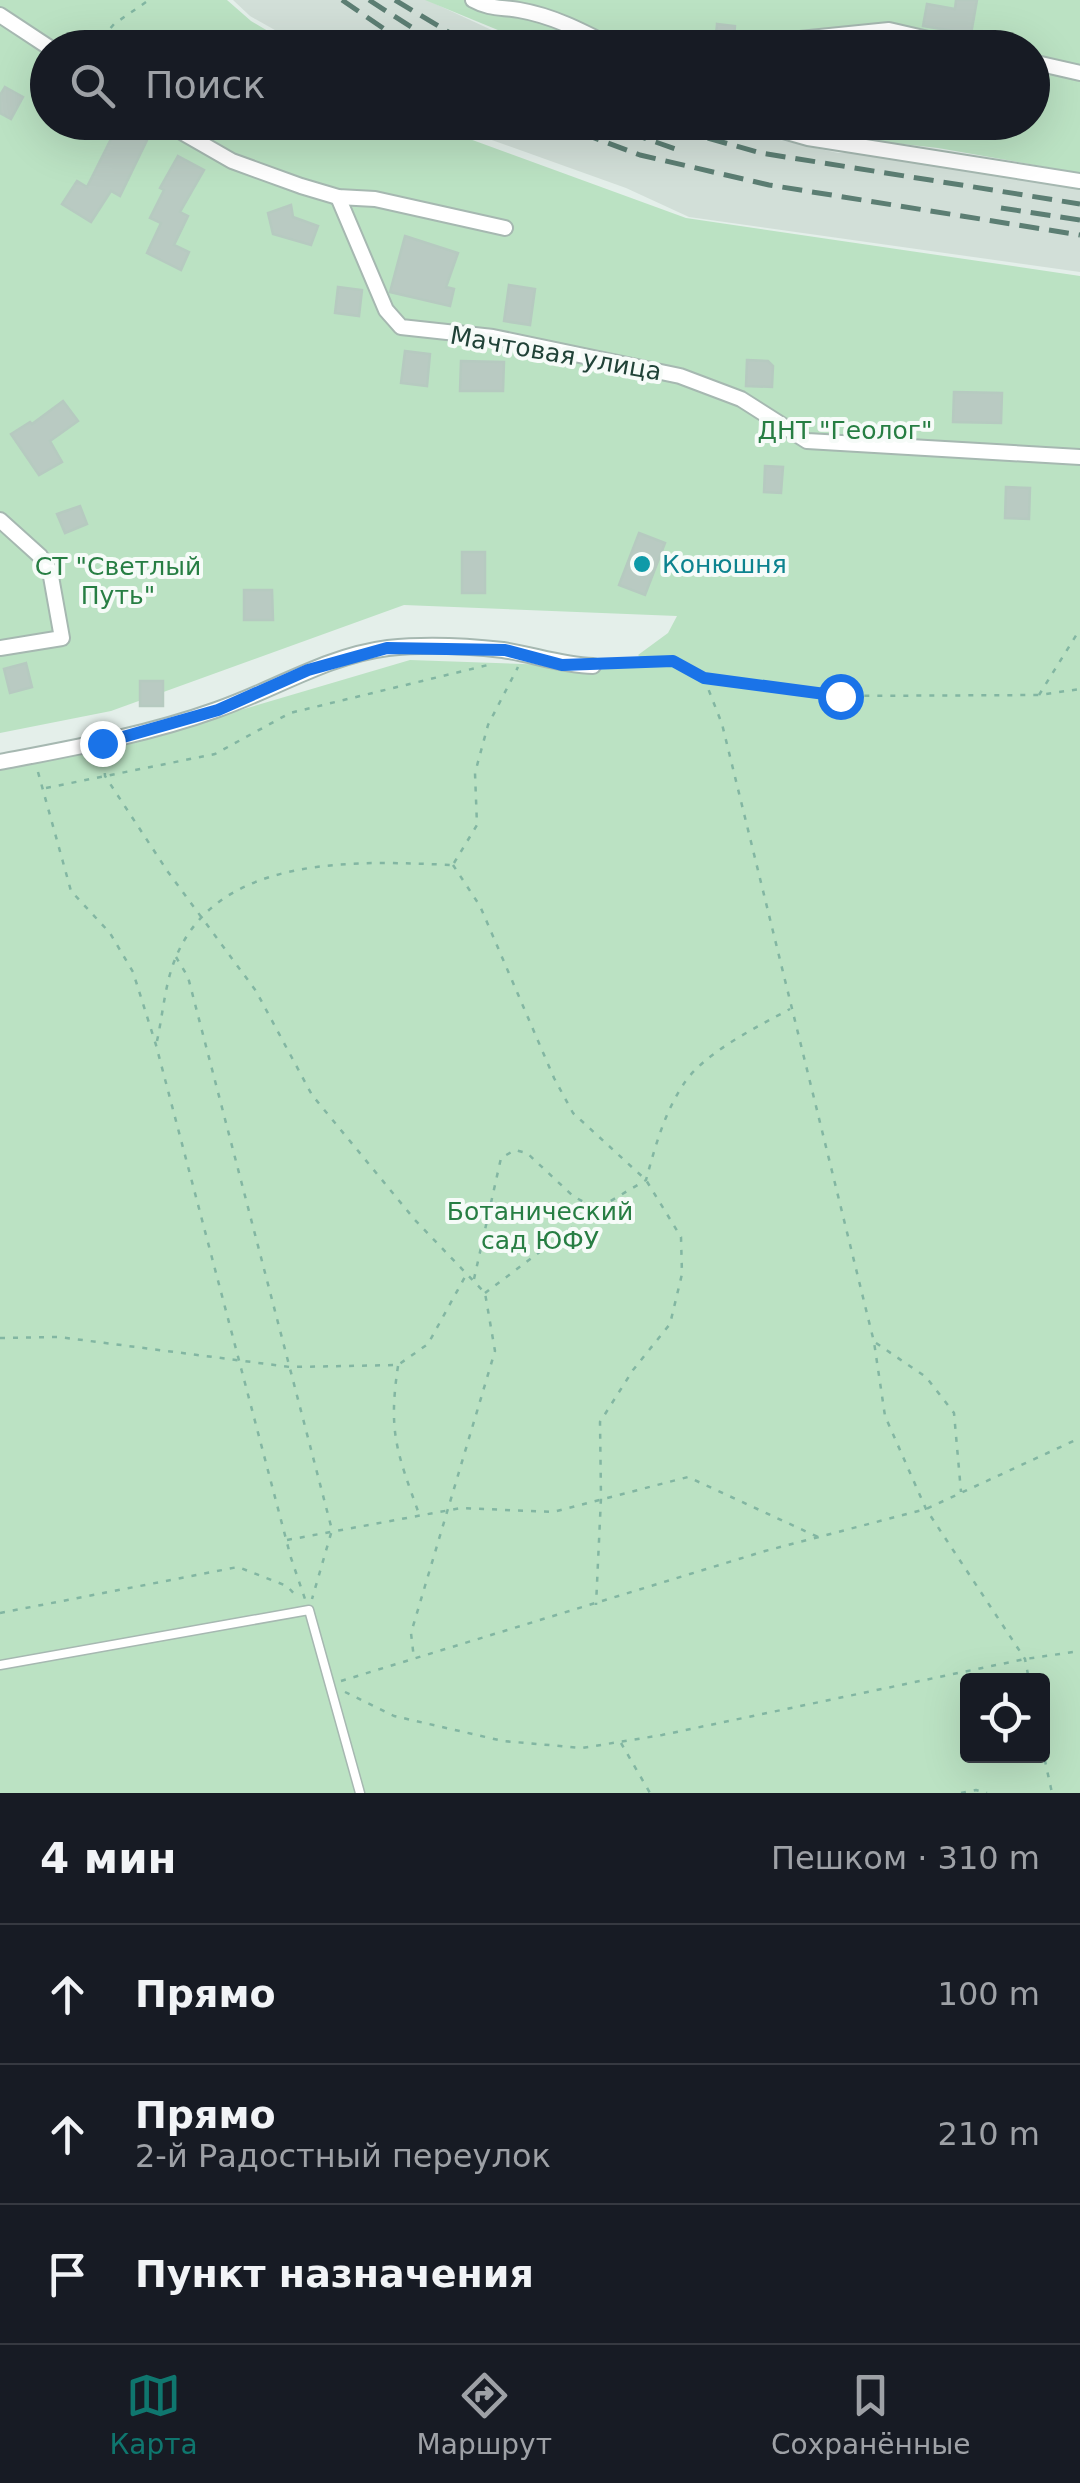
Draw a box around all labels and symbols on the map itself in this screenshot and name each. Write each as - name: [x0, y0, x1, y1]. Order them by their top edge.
- street label: Мачтовая улица: [448, 321, 664, 386]
- park label: ДНТ "Геолог": [758, 416, 932, 445]
- place label: Конюшня: [662, 550, 787, 579]
- park label: СТ "Светлый Путь": [35, 552, 201, 610]
- marker: Конюшня: [631, 553, 653, 575]
- route start: [818, 674, 864, 720]
- route end: [80, 721, 126, 767]
- park label: Ботанический сад ЮФУ: [447, 1197, 633, 1255]

